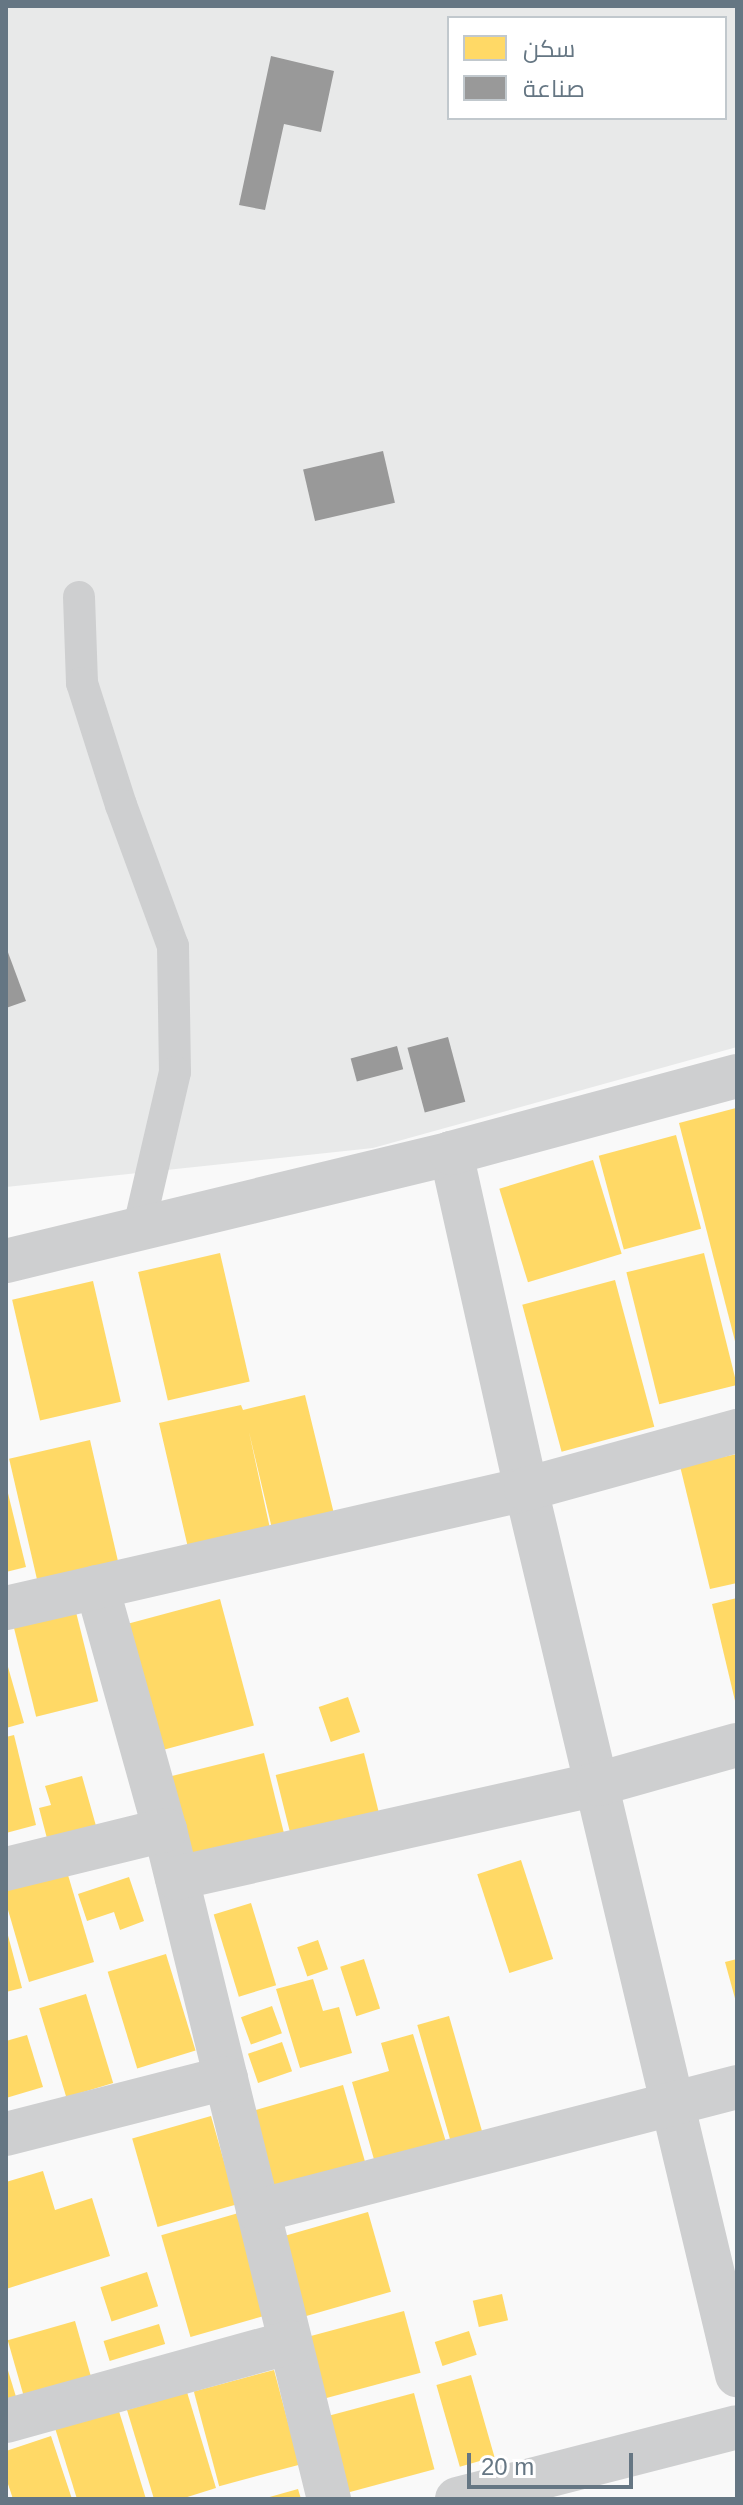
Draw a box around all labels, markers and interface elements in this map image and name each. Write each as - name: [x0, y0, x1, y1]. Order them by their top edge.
- legend: [447, 16, 727, 120]
- text: سكن: [523, 35, 575, 62]
- text: صناعة: [523, 75, 585, 102]
- scale bar: [471, 2437, 637, 2487]
- text: 20 m: [481, 2453, 534, 2480]

